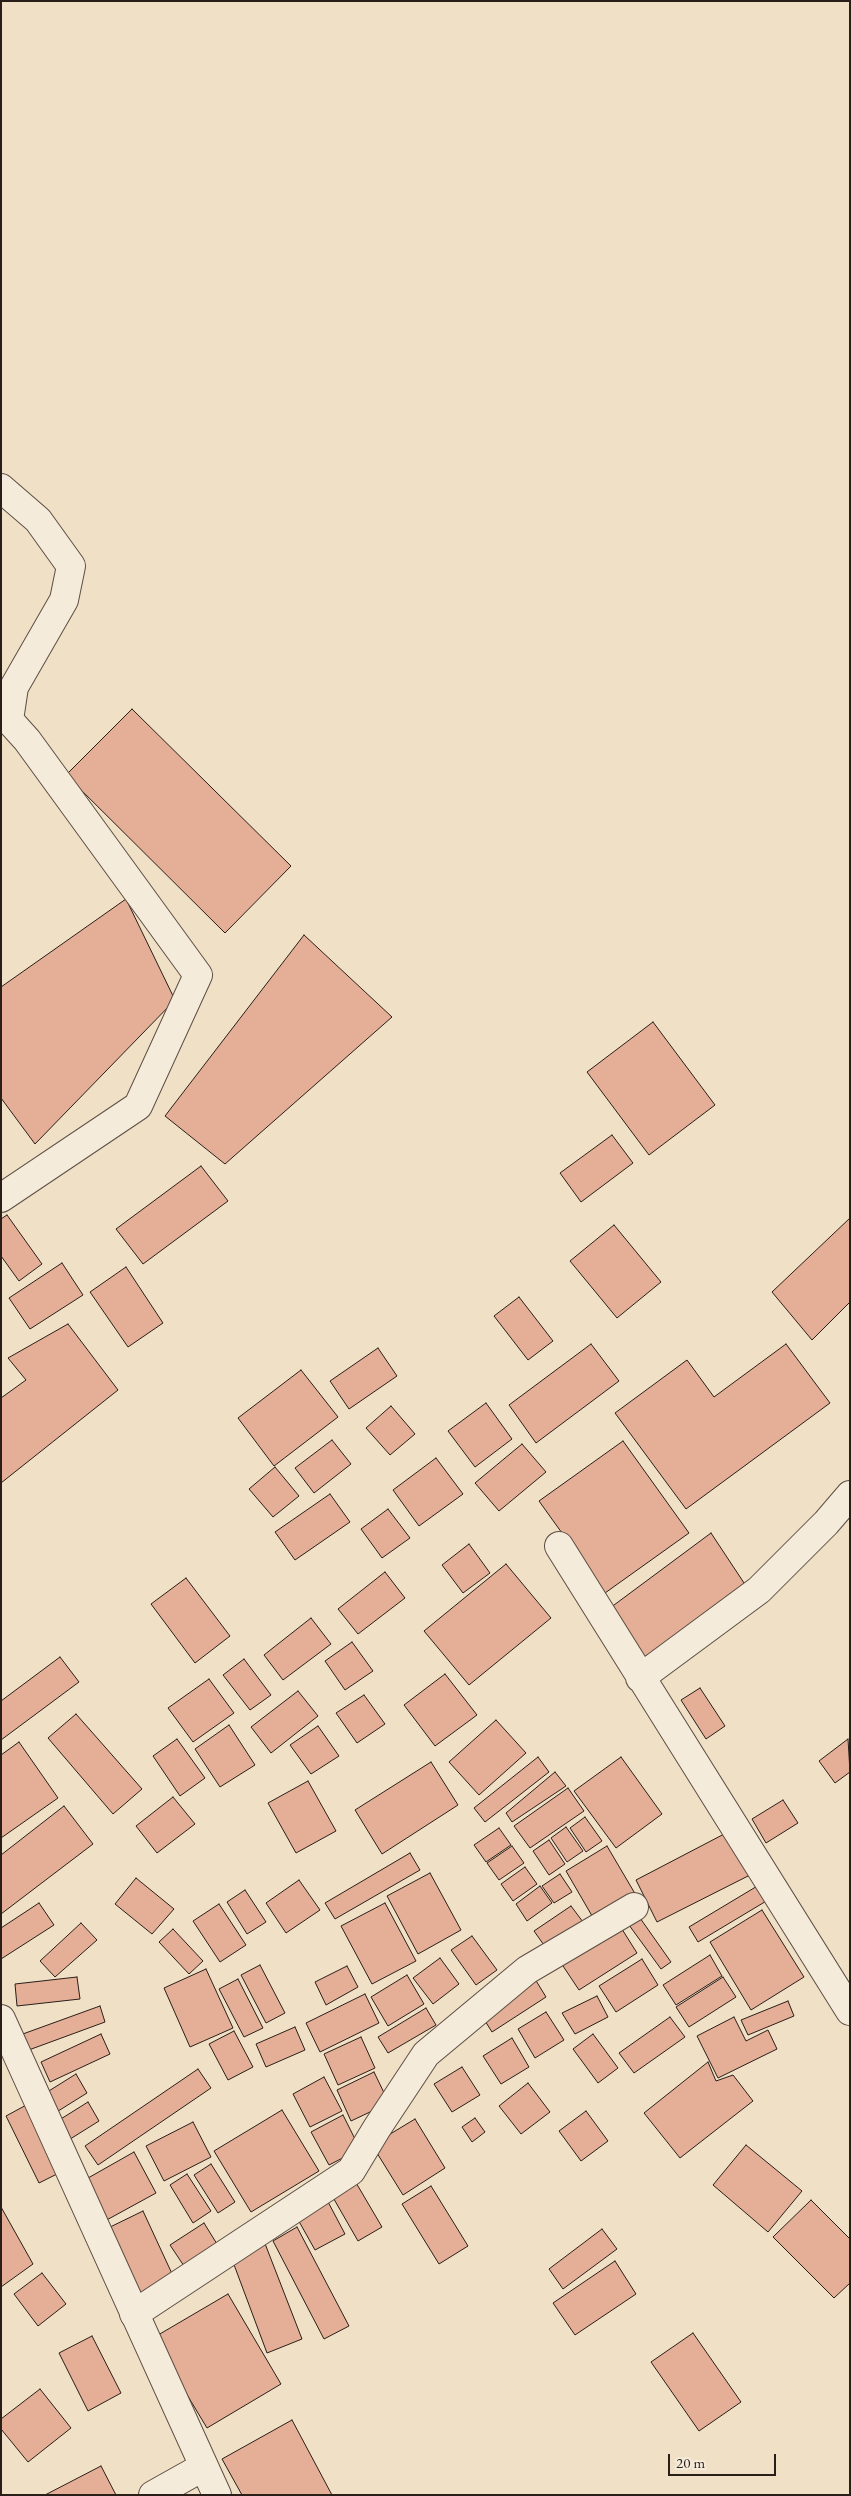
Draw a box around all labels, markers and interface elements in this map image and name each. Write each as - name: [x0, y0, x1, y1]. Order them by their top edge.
- scale bar: [671, 2444, 778, 2476]
- text: 20 m: [676, 2453, 705, 2472]

